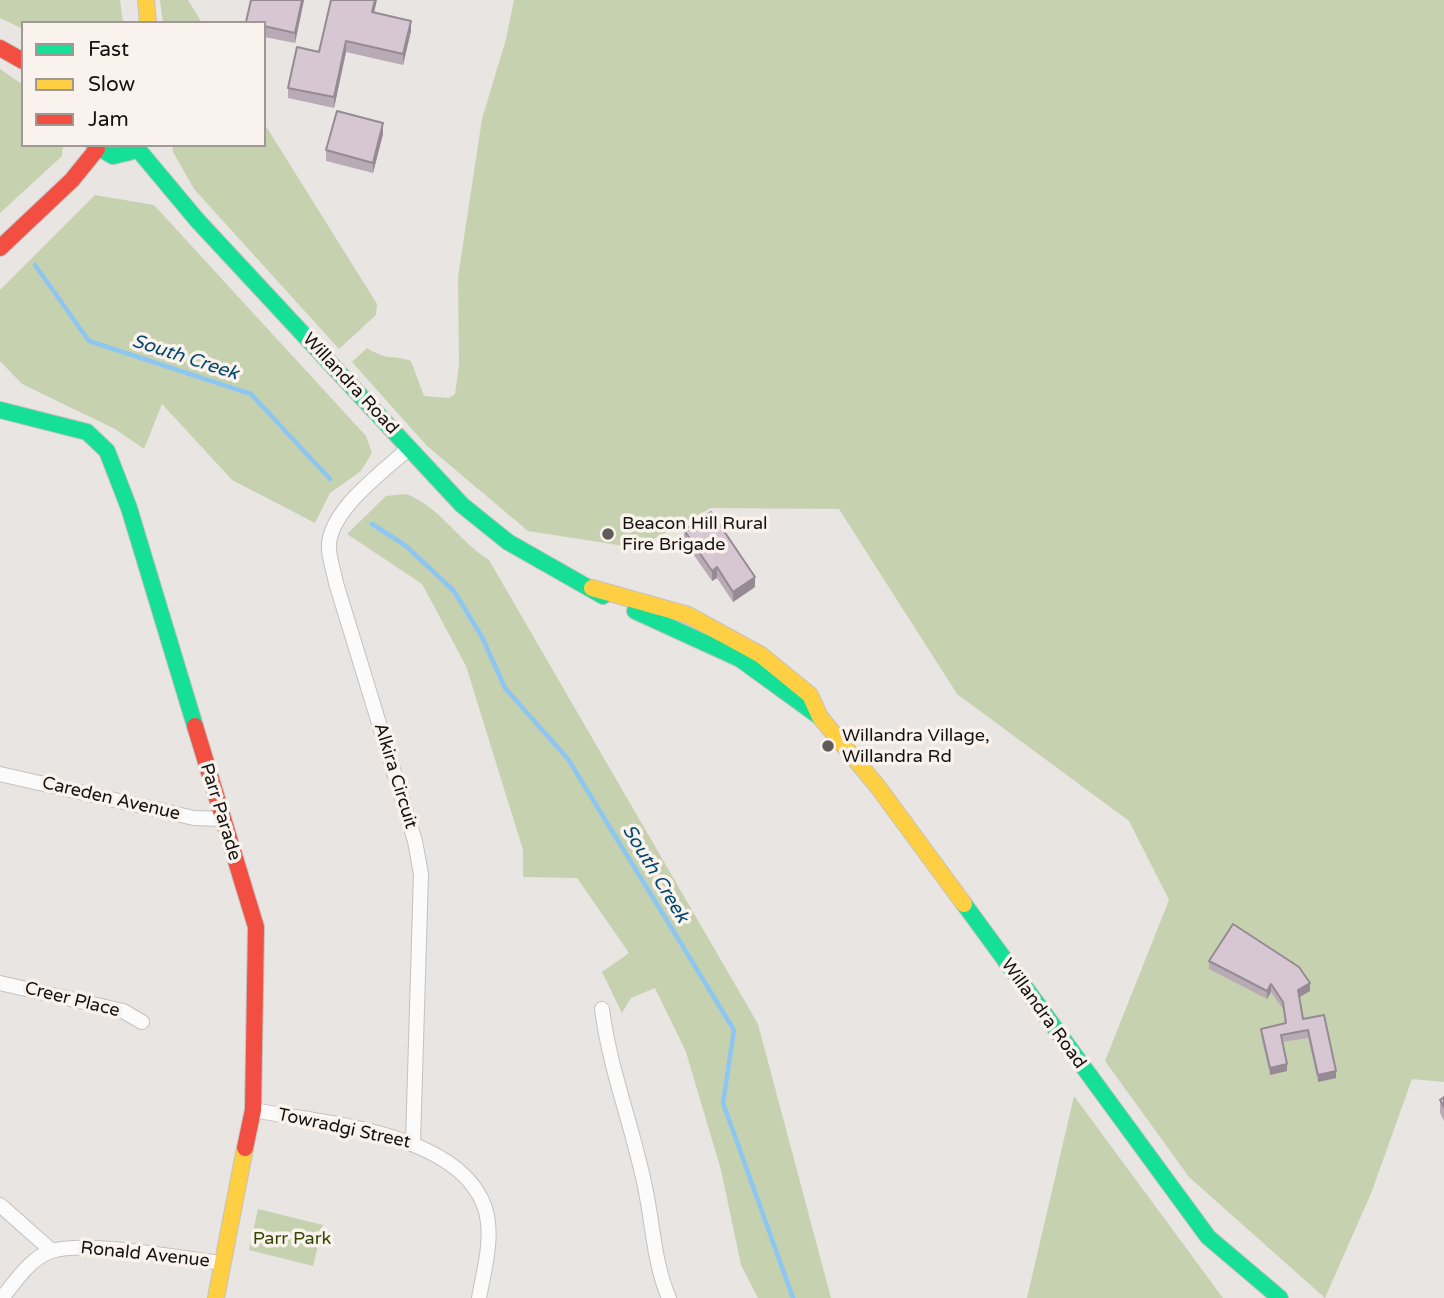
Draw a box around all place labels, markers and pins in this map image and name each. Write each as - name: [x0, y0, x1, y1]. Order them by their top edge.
- place label: Beacon Hill Rural Fire Brigade: [622, 513, 768, 556]
- marker: Beacon Hill Rural Fire Brigade: [600, 526, 616, 542]
- place label: Willandra Village, Willandra Rd: [842, 725, 990, 768]
- marker: Willandra Village, Willandra Rd: [820, 738, 836, 754]

